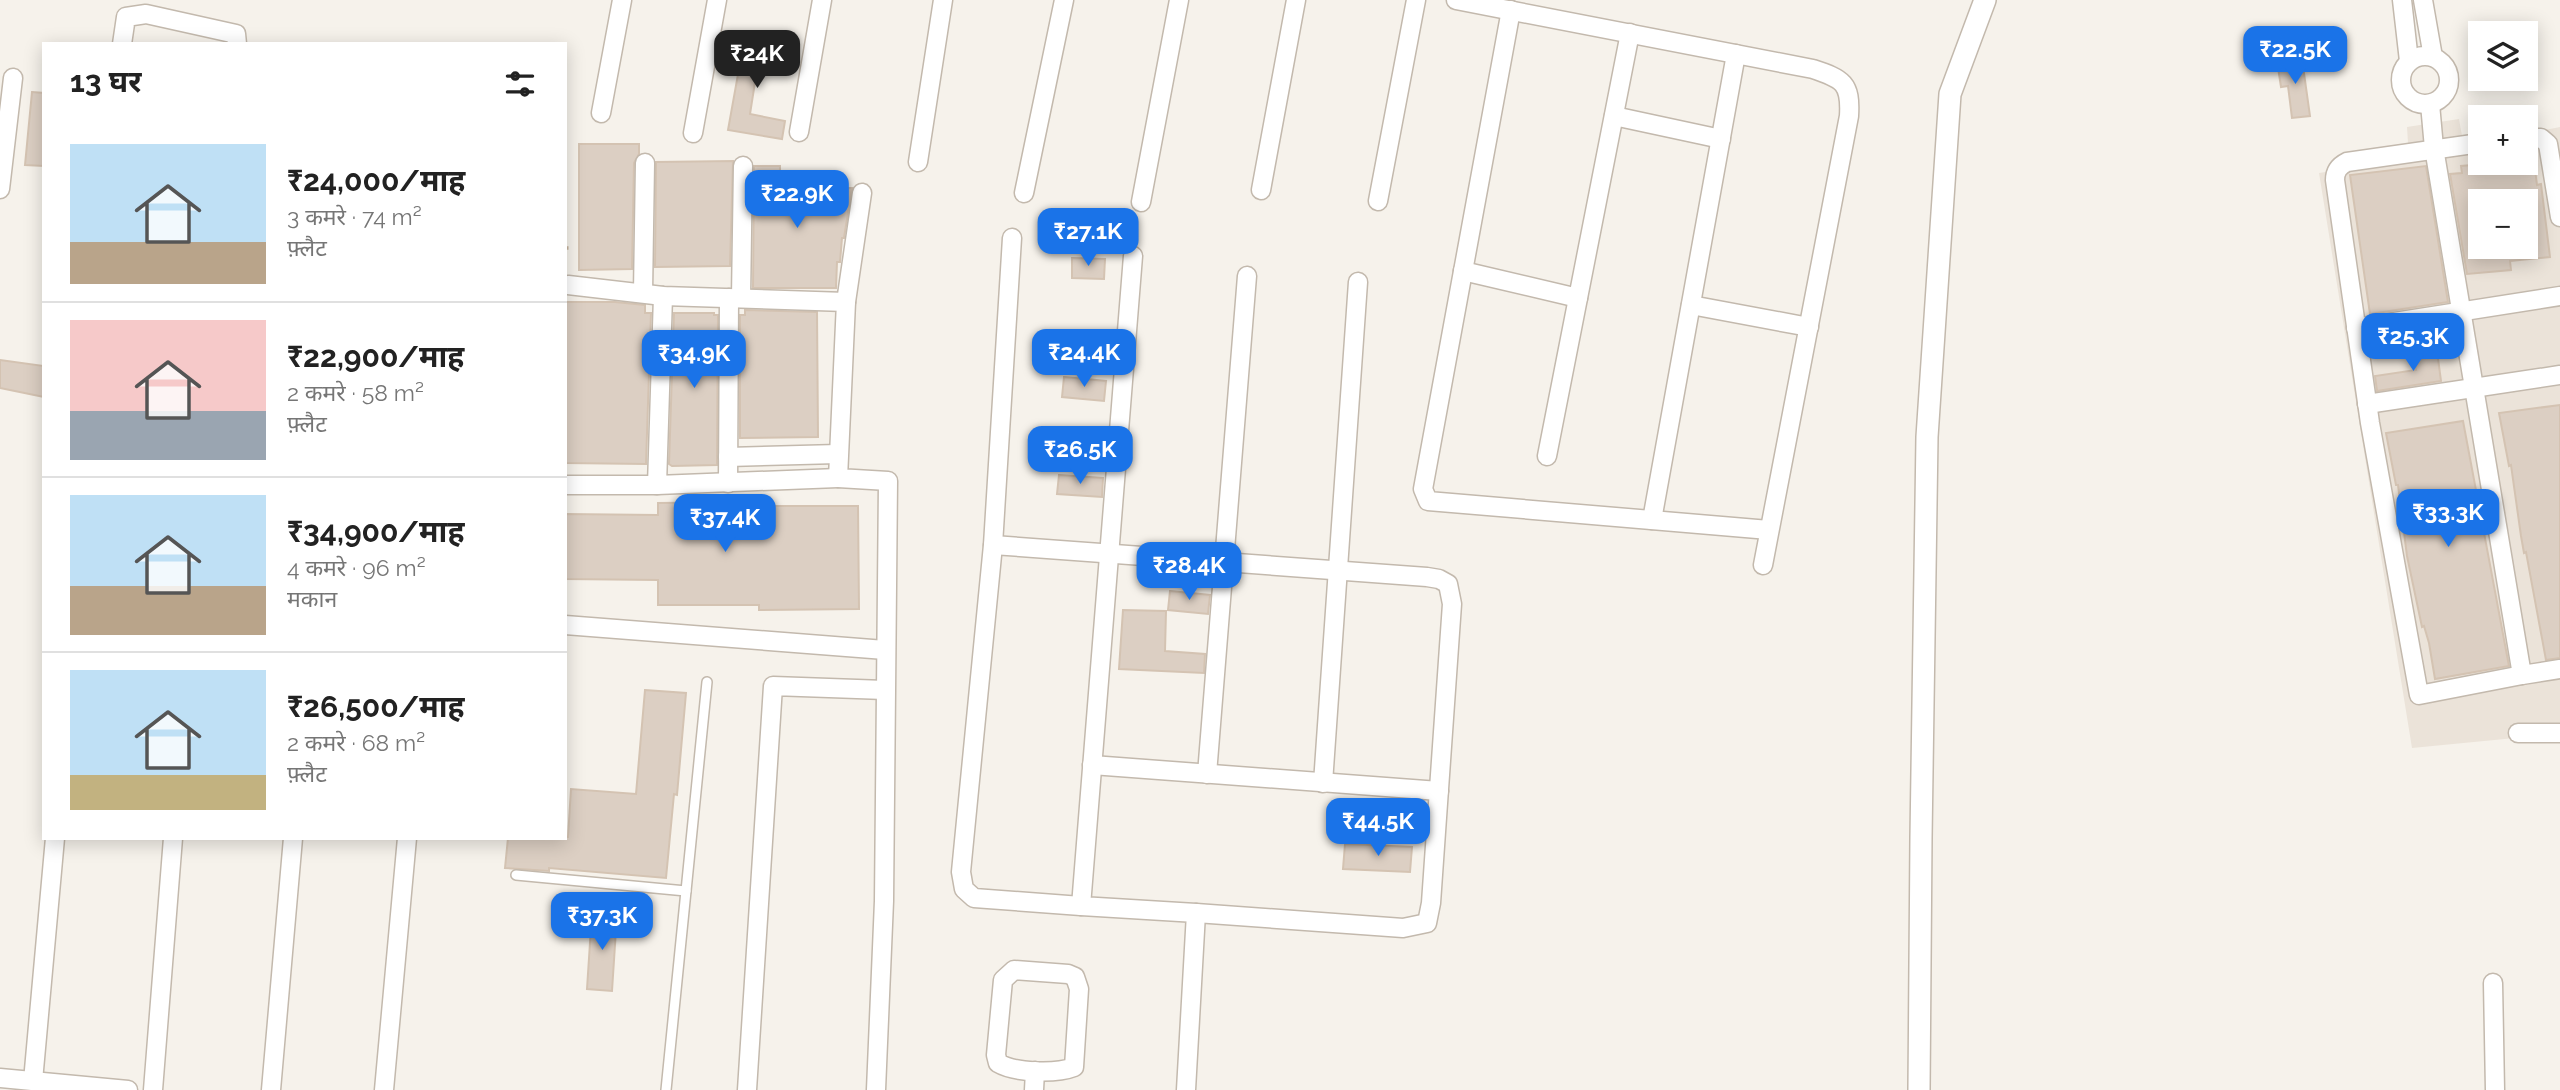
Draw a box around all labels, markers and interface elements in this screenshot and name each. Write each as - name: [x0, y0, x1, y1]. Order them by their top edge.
- map controls: [2468, 21, 2538, 259]
- button: layers: [2468, 21, 2538, 91]
- pin: ₹22.5K: [2238, 27, 2352, 86]
- pin: ₹24K: [716, 31, 798, 90]
- text: ₹22.5K: [2259, 35, 2331, 62]
- text: ₹24K: [730, 39, 784, 66]
- text: 13 घर: [70, 64, 141, 99]
- icon: filters: [501, 65, 539, 103]
- button: +: [2468, 105, 2538, 175]
- text: ₹24,000/माह: [287, 163, 465, 198]
- pin: ₹22.9K: [740, 170, 854, 230]
- icon: home: [126, 172, 210, 256]
- text: ₹22.9K: [761, 179, 833, 206]
- button: −: [2468, 189, 2538, 259]
- text: 3 कमरे · 74 m²: [287, 203, 422, 230]
- pin: ₹27.1K: [1031, 208, 1145, 268]
- text: ₹27.1K: [1054, 217, 1122, 244]
- text: फ़्लैट: [287, 234, 327, 261]
- pin: ₹25.3K: [2356, 314, 2470, 373]
- text: ₹25.3K: [2377, 322, 2449, 349]
- pin: ₹34.9K: [637, 330, 751, 390]
- pin: ₹24.4K: [1027, 330, 1141, 389]
- text: ₹24.4K: [1048, 338, 1120, 365]
- text: ₹22,900/माह: [287, 339, 464, 374]
- text: ₹34.9K: [658, 339, 730, 366]
- icon: home: [126, 348, 210, 432]
- text: 2 कमरे · 58 m²: [287, 379, 424, 406]
- text: फ़्लैट: [287, 410, 327, 437]
- pin: ₹26.5K: [1023, 426, 1137, 486]
- text: ₹26.5K: [1044, 435, 1116, 462]
- pin: ₹33.3K: [2391, 490, 2505, 549]
- pin: ₹37.4K: [668, 494, 782, 554]
- text: ₹33.3K: [2412, 498, 2484, 525]
- text: ₹37.4K: [690, 503, 760, 530]
- text: ₹34,900/माह: [287, 514, 464, 549]
- icon: home: [126, 523, 210, 607]
- pin: ₹28.4K: [1132, 542, 1246, 602]
- text: ₹28.4K: [1153, 551, 1225, 578]
- text: 4 कमरे · 96 m²: [287, 554, 426, 581]
- text: मकान: [287, 585, 337, 612]
- text: ₹26,500/माह: [287, 689, 465, 724]
- icon: home: [126, 698, 210, 782]
- text: 2 कमरे · 68 m²: [287, 729, 425, 756]
- text: फ़्लैट: [287, 760, 327, 787]
- pin: ₹44.5K: [1321, 798, 1435, 858]
- text: ₹44.5K: [1342, 807, 1414, 834]
- pin: ₹37.3K: [545, 892, 659, 952]
- text: ₹37.3K: [567, 901, 637, 928]

